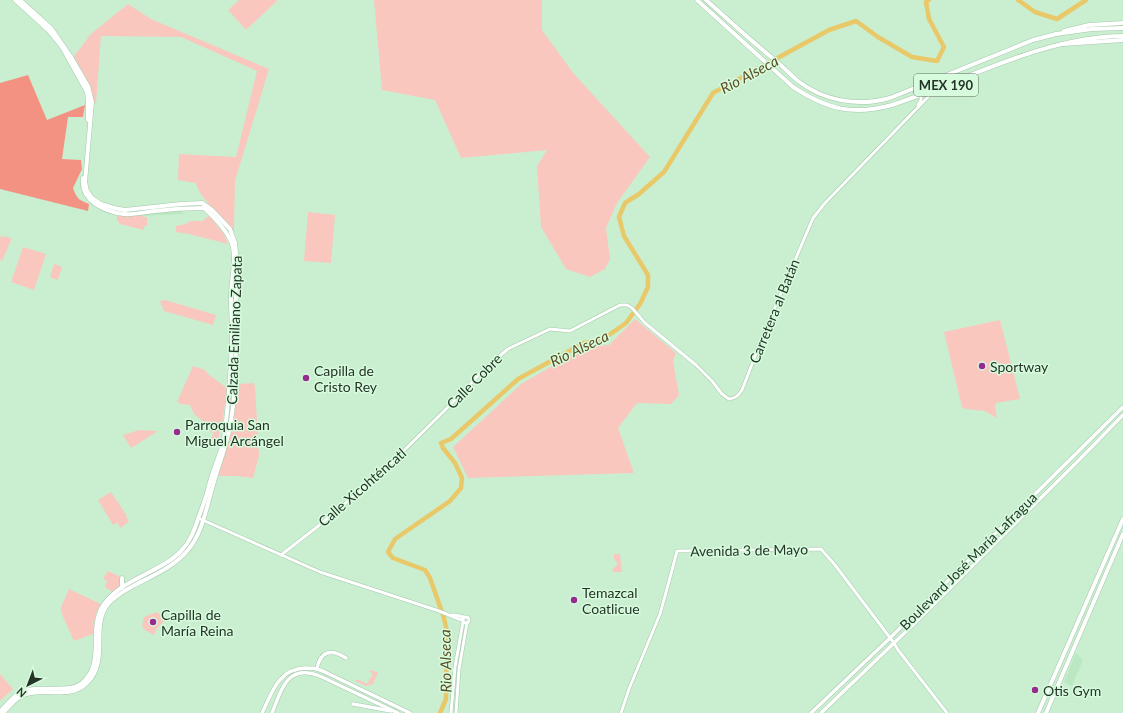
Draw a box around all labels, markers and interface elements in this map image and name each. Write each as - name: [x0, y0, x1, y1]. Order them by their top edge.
- water label: Rio Alseca: [717, 51, 781, 97]
- road number: MEX 190: [914, 74, 978, 96]
- street label: Calzada Emiliano Zapata: [223, 255, 245, 405]
- street label: Carretera al Batán: [745, 256, 803, 366]
- water label: Rio Alseca: [547, 326, 612, 370]
- street label: Calle Cobre: [443, 350, 505, 412]
- place label: Sportway: [990, 358, 1049, 375]
- marker: Sportway: [977, 361, 987, 371]
- place label: Capilla de Cristo Rey: [314, 362, 378, 395]
- marker: Capilla de Cristo Rey: [301, 373, 311, 383]
- place label: Parroquia San Miguel Arcángel: [185, 416, 284, 449]
- marker: Parroquia San Miguel Arcángel: [172, 427, 182, 437]
- street label: Calle Xicohténcatl: [315, 444, 409, 530]
- street label: Boulevard José María Lafragua: [896, 489, 1040, 633]
- street label: Avenida 3 de Mayo: [690, 540, 808, 560]
- place label: Temazcal Coatlicue: [582, 584, 640, 617]
- marker: Temazcal Coatlicue: [569, 595, 579, 605]
- place label: Capilla de María Reina: [161, 606, 234, 639]
- marker: Capilla de María Reina: [148, 617, 158, 627]
- water label: Rio Alseca: [435, 629, 455, 693]
- north arrow: [8, 665, 48, 705]
- place label: Otis Gym: [1043, 682, 1101, 699]
- text: N: [13, 685, 28, 700]
- marker: Otis Gym: [1030, 685, 1040, 695]

